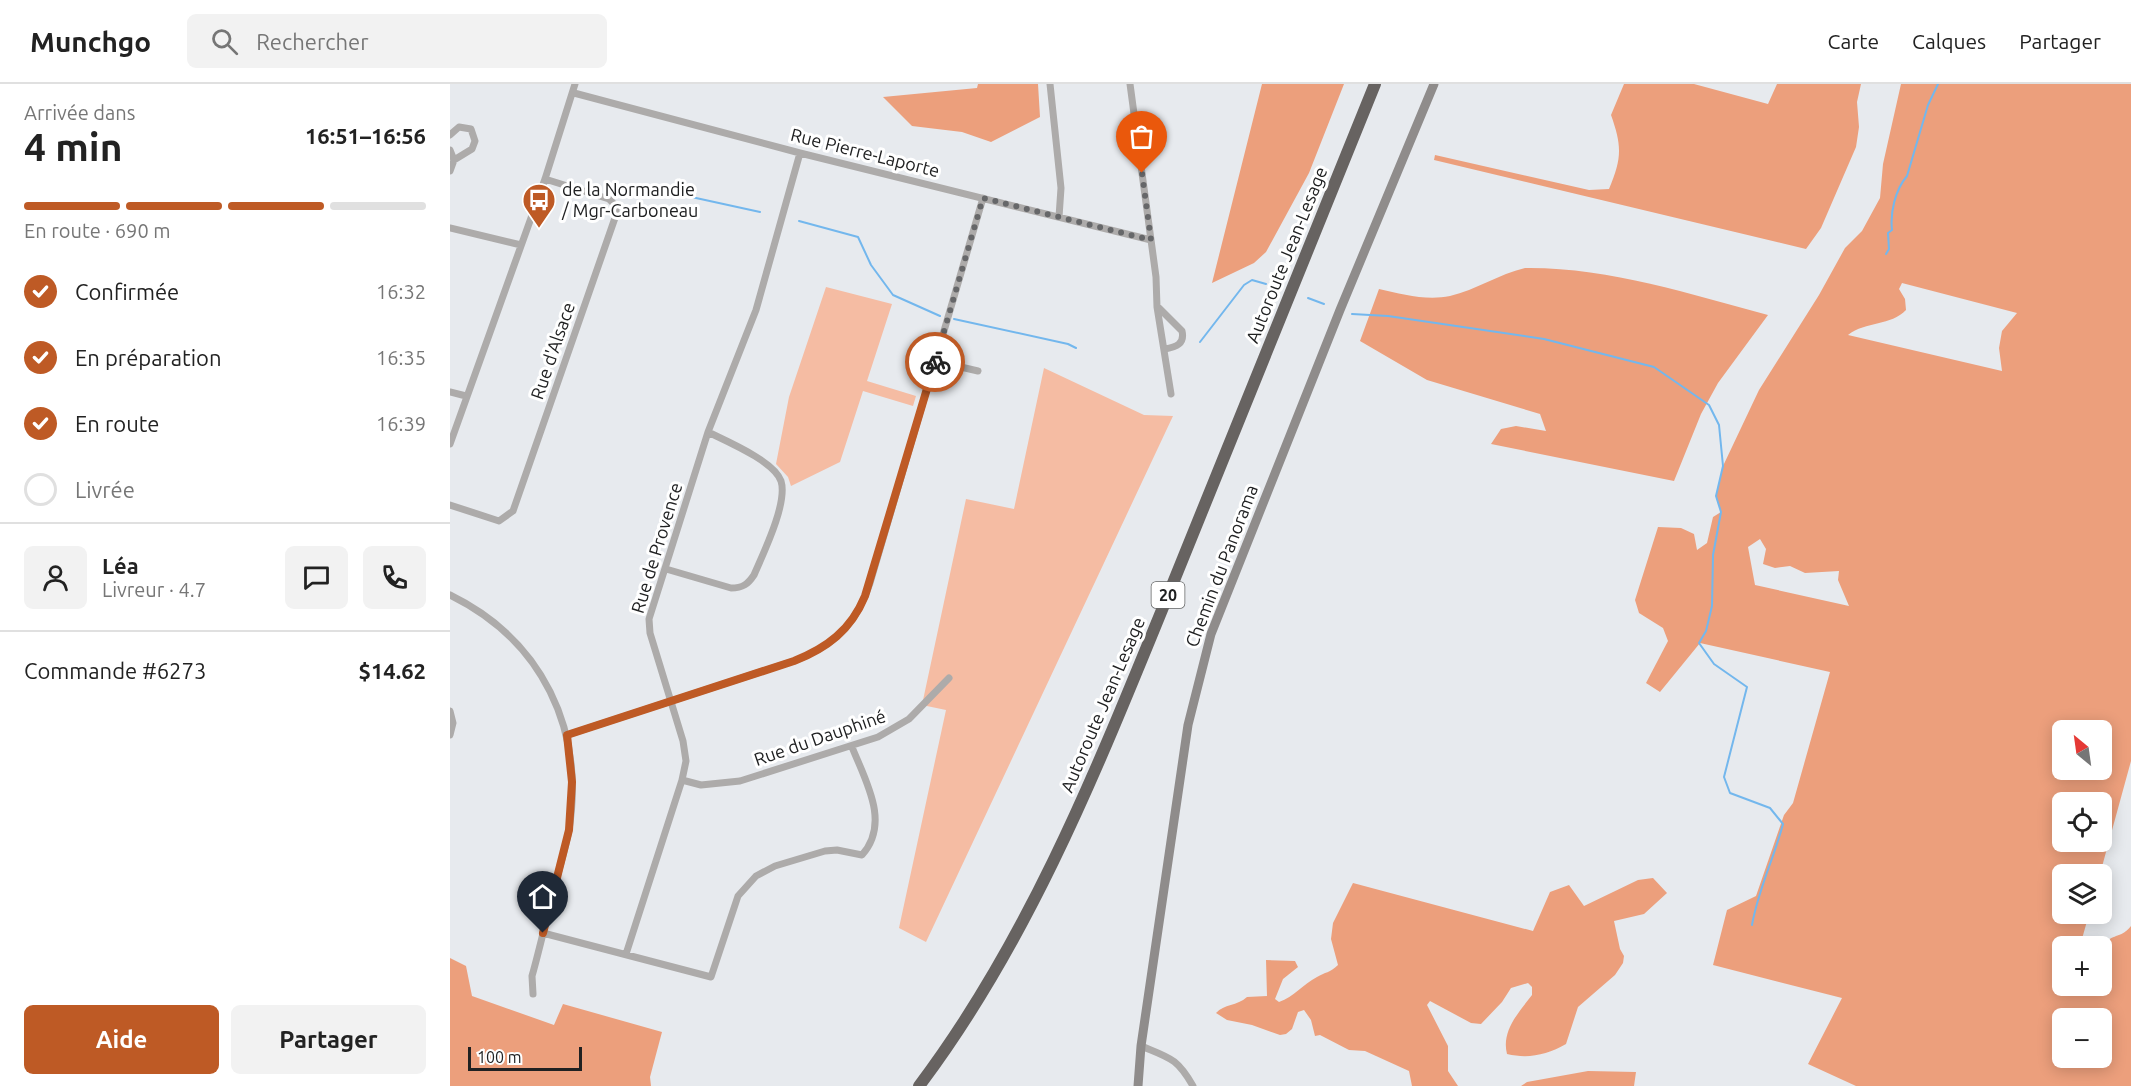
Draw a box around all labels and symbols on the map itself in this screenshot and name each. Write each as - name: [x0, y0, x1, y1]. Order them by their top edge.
- pin: [1116, 111, 1167, 173]
- street label: Rue Pierre-Laporte: [789, 124, 942, 180]
- street label: Autoroute Jean-Lesage: [1242, 164, 1331, 346]
- place label: de la Normandie / Mgr-Carboneau: [561, 179, 698, 220]
- bus stop icon: de la Normandie / Mgr-Carboneau: [521, 182, 557, 229]
- street label: Rue d'Alsace: [526, 300, 578, 402]
- courier: [905, 332, 965, 392]
- street label: Rue de Provence: [627, 480, 685, 615]
- street label: Chemin du Panorama: [1181, 482, 1261, 650]
- road number: 20: [1152, 582, 1184, 608]
- street label: Autoroute Jean-Lesage: [1056, 614, 1148, 795]
- street label: Rue du Dauphiné: [751, 705, 888, 769]
- north arrow: [2052, 720, 2112, 780]
- pin: [517, 871, 568, 933]
- scale bar: [468, 1044, 582, 1072]

